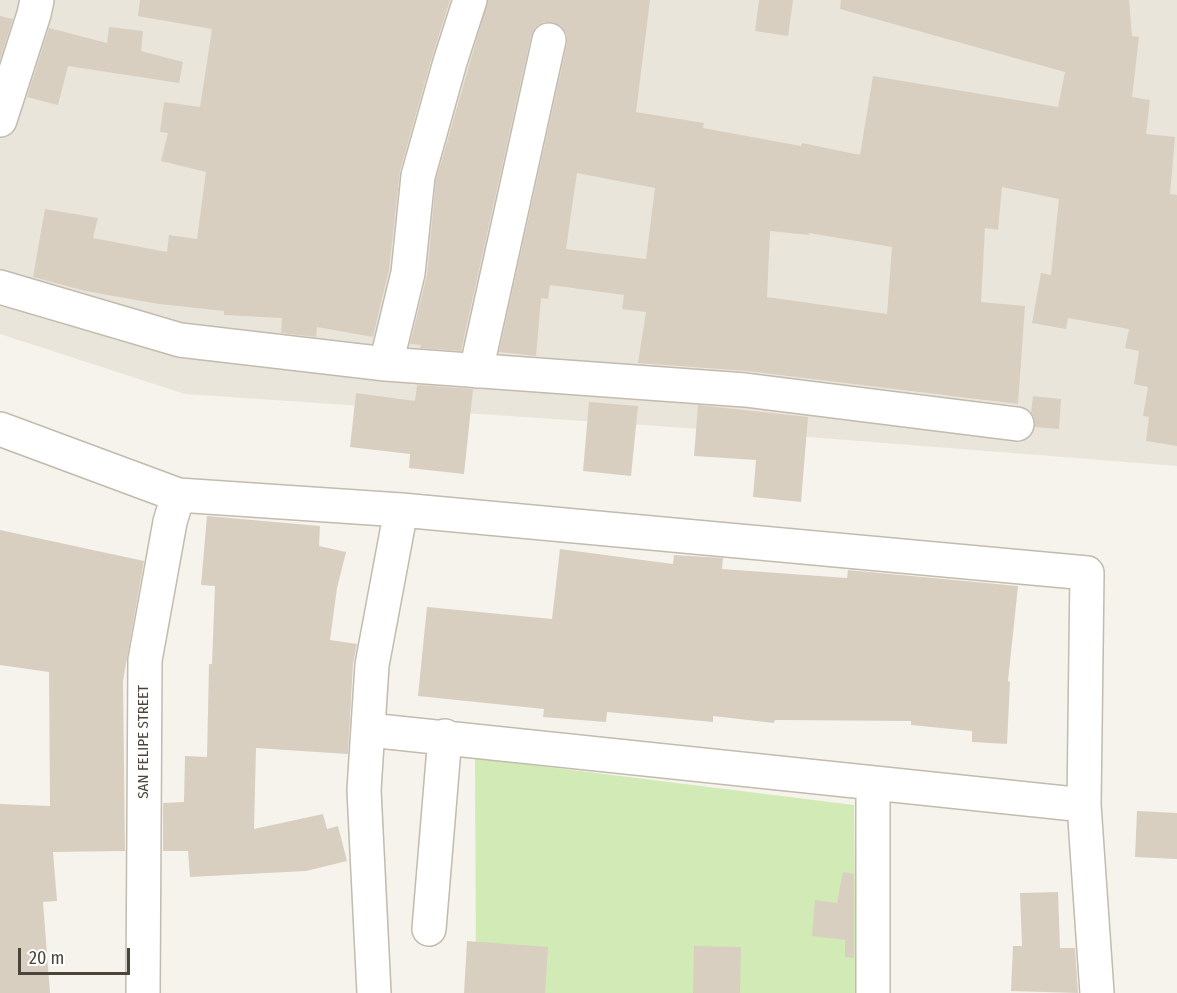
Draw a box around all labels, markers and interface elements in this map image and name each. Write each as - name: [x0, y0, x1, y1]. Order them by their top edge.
- street label: SAN FELIPE STREET: [135, 685, 153, 799]
- scale bar: [21, 936, 134, 974]
- text: 20 m: [29, 947, 64, 969]

